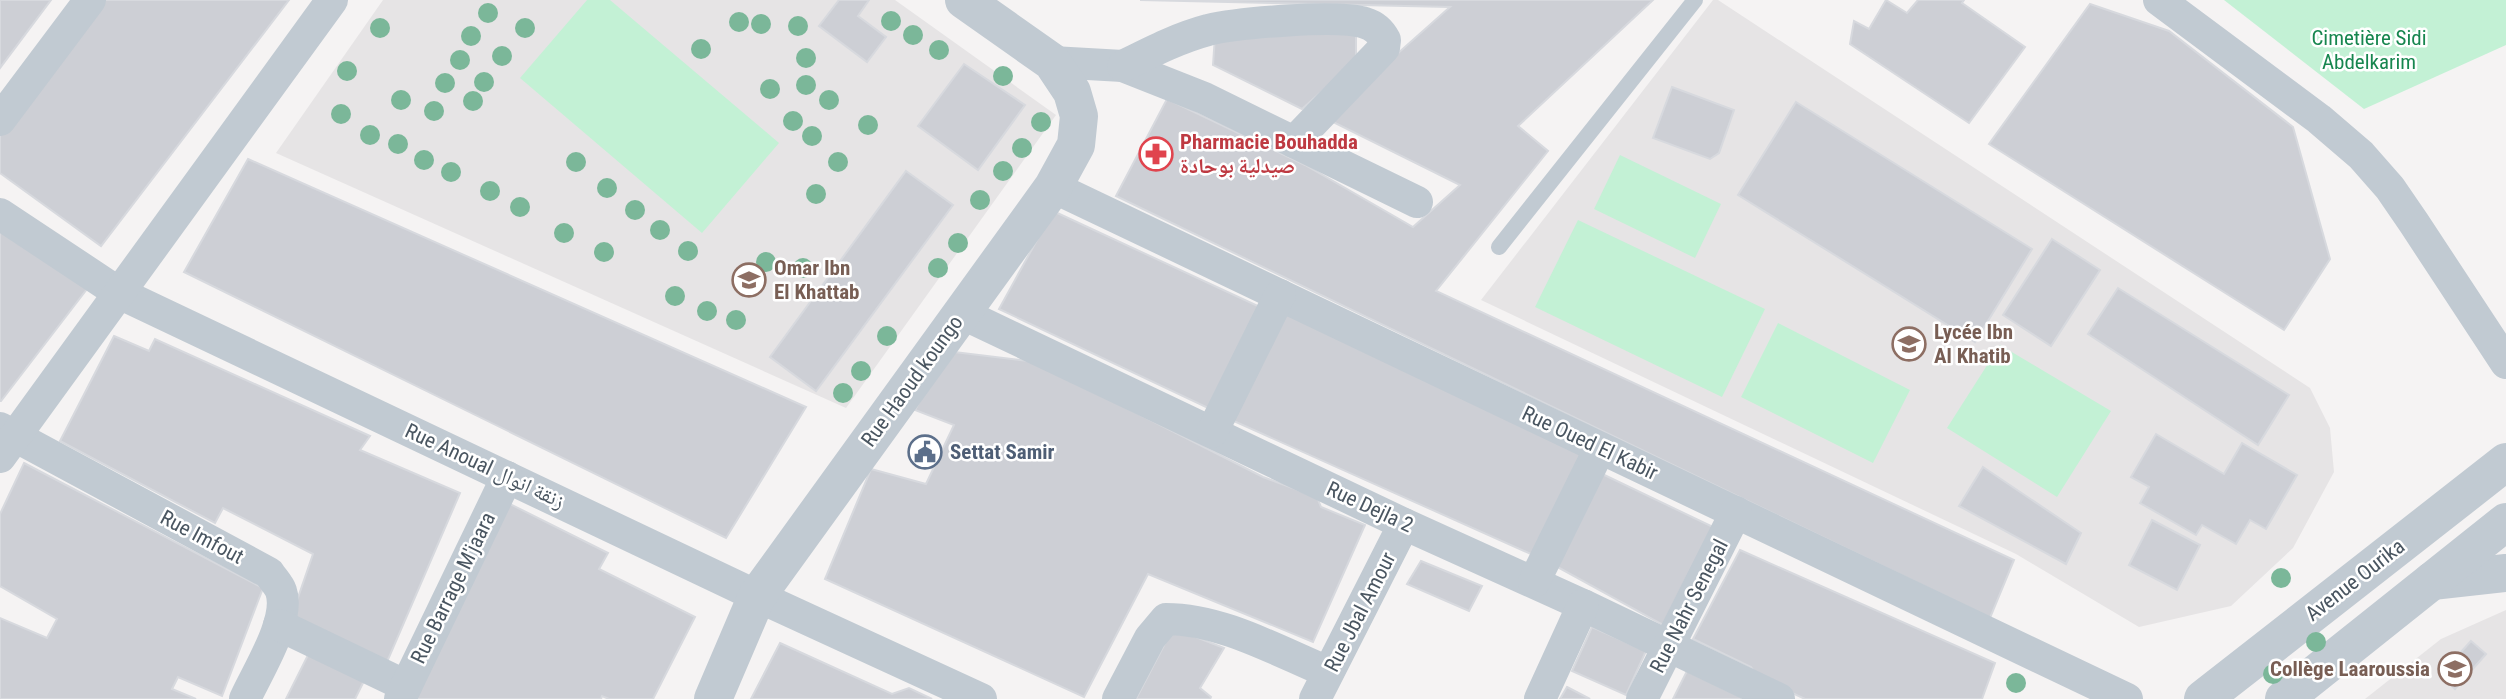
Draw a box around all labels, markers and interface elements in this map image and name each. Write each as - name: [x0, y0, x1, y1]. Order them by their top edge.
- park label: Cimetière Sidi Abdelkarim: [2311, 26, 2427, 74]
- place label: Pharmacie Bouhadda صيدلية بوحادة: [1180, 130, 1358, 178]
- pharmacy icon: Pharmacie Bouhadda صيدلية بوحادة: [1137, 135, 1175, 173]
- place label: Omar Ibn El Khattab: [774, 256, 859, 304]
- school or university icon: Omar Ibn El Khattab: [730, 261, 768, 299]
- street label: Rue Haoud koungo: [856, 311, 968, 451]
- place label: Lycée Ibn Al Khatib: [1934, 320, 2013, 368]
- school or university icon: Lycée Ibn Al Khatib: [1890, 325, 1928, 363]
- street label: Rue Oued El Kabir: [1518, 401, 1662, 485]
- street label: Rue Anoual زنقة انوال: [402, 419, 568, 513]
- public building icon: Settat Samir: [906, 433, 944, 471]
- place label: Settat Samir: [950, 440, 1055, 464]
- street label: Rue Dejla 2: [1323, 477, 1417, 537]
- street label: Rue Imfout: [156, 505, 248, 569]
- street label: Rue Barrage M'jaara: [406, 508, 500, 668]
- street label: Avenue Ourika: [2301, 534, 2409, 626]
- street label: Rue Nahr Senegal: [1645, 535, 1733, 677]
- street label: Rue Jbal Amour: [1320, 548, 1400, 676]
- school or university icon: Collège Laaroussia: [2436, 650, 2474, 688]
- place label: Collège Laaroussia: [2270, 657, 2430, 681]

